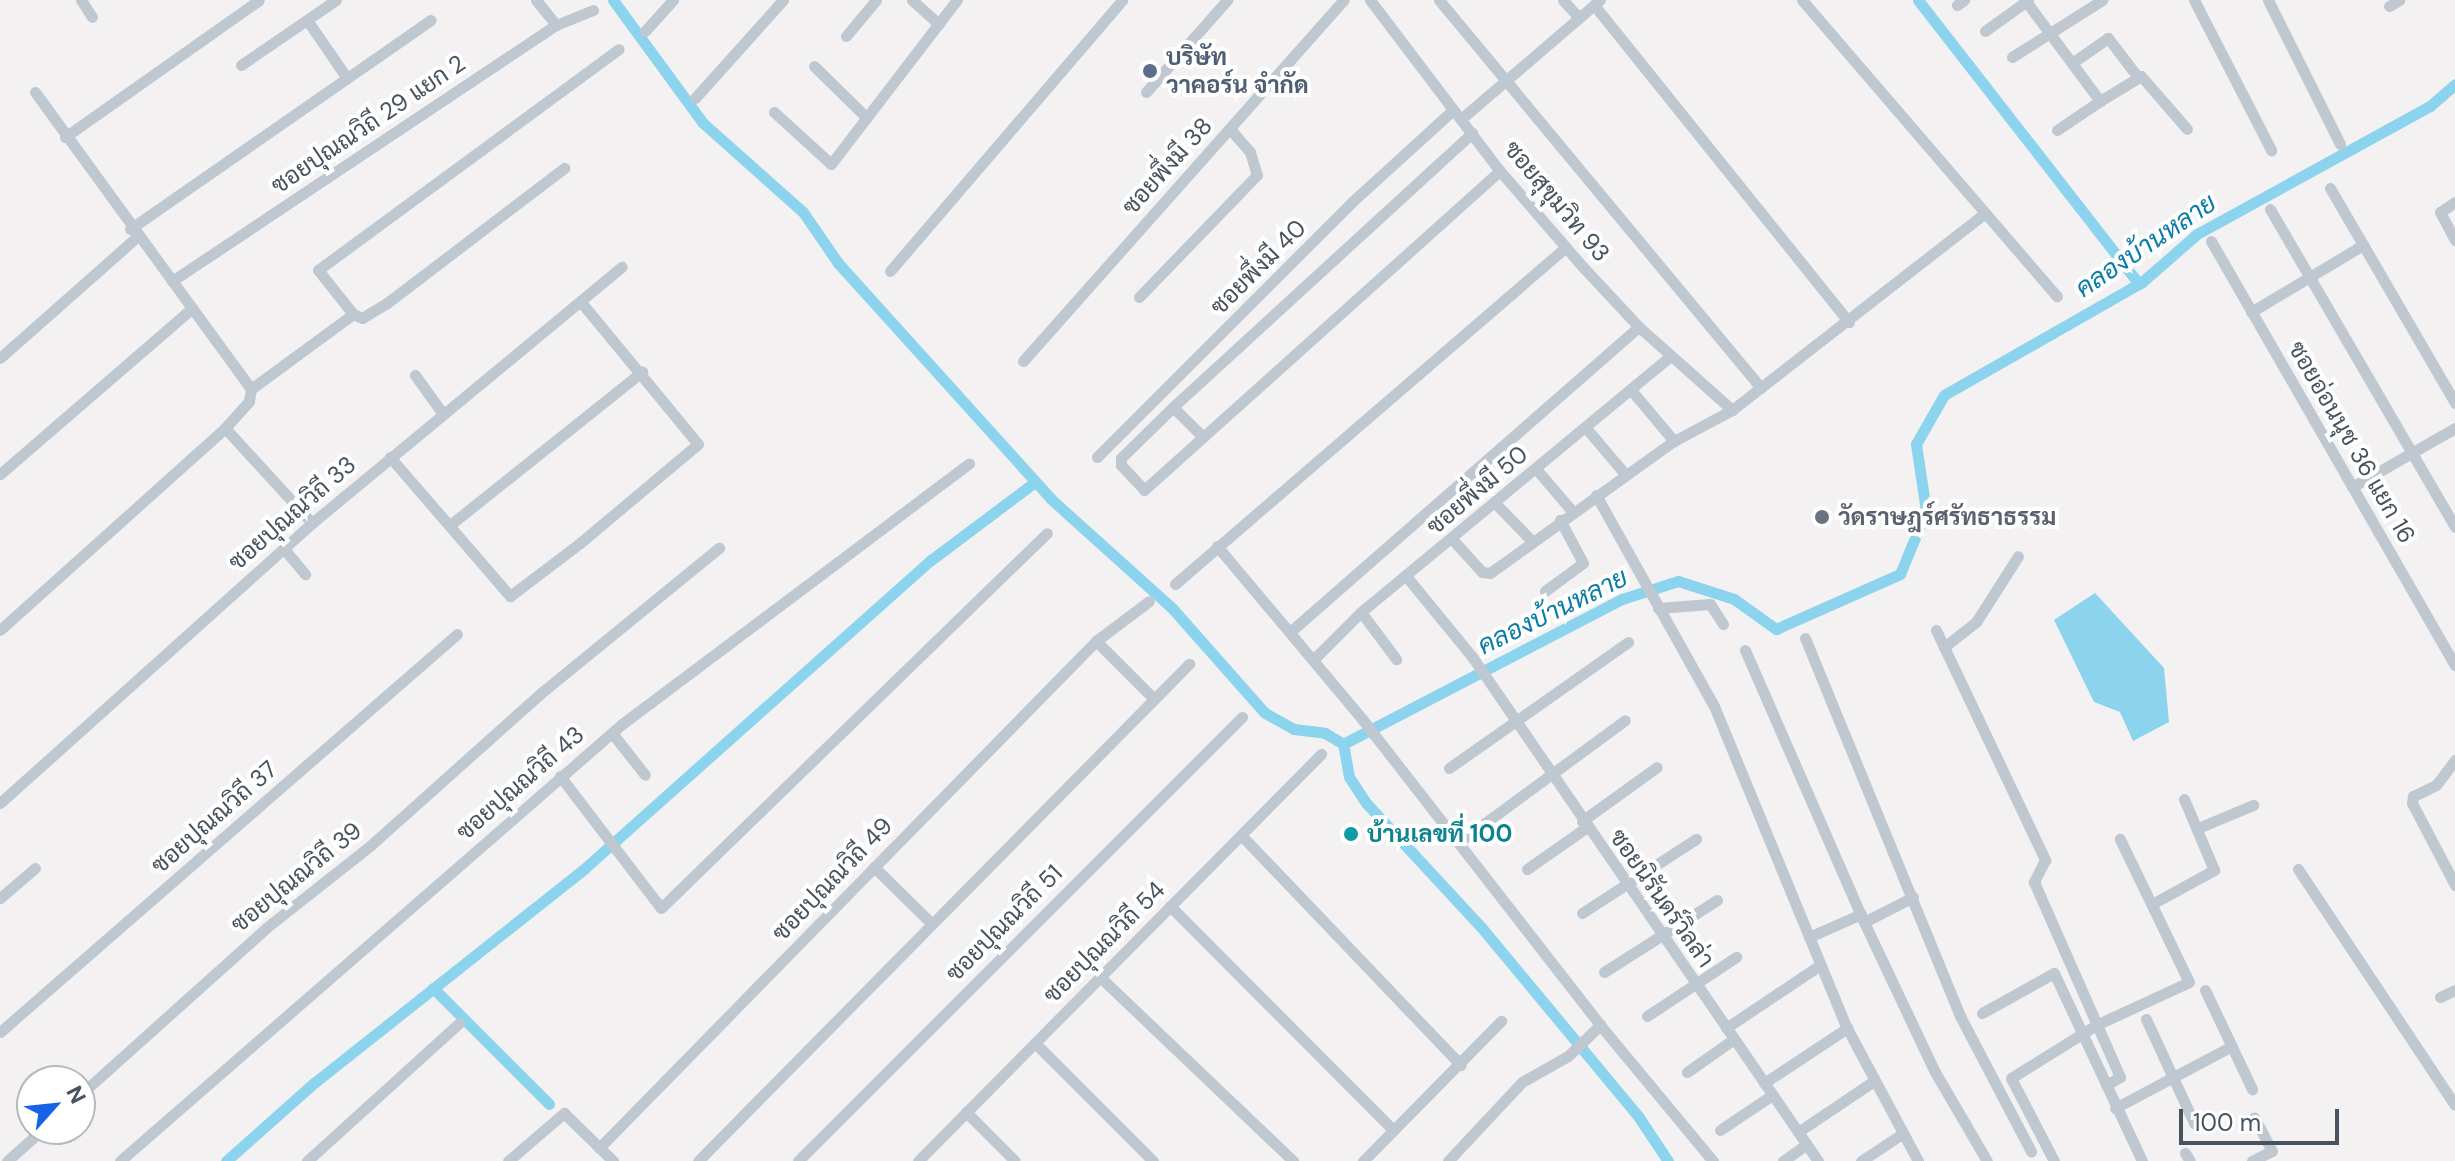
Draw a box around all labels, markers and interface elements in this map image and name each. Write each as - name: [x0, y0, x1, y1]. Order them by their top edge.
- place label: บริษัท วาคอร์น จำกัด: [1166, 43, 1309, 99]
- street label: ซอยปุณณวิถี 29 แยก 2: [266, 48, 470, 200]
- marker: บริษัท วาคอร์น จำกัด: [1141, 62, 1159, 80]
- street label: ซอยพึ่งมี 38: [1116, 112, 1218, 220]
- street label: ซอยสุขุมวิท 93: [1498, 135, 1616, 267]
- water label: คลองบ้านหลาย: [2070, 188, 2222, 304]
- street label: ซอยพึ่งมี 40: [1204, 213, 1312, 321]
- street label: ซอยอ่อนนุช 36 แยก 16: [2282, 336, 2422, 548]
- street label: ซอยพึ่งมี 50: [1421, 439, 1533, 541]
- street label: ซอยปุณณวิถี 33: [222, 450, 362, 576]
- place label: วัดราษฎร์ศรัทธาธรรม: [1838, 503, 2056, 531]
- marker: วัดราษฎร์ศรัทธาธรรม: [1813, 508, 1831, 526]
- water label: คลองบ้านหลาย: [1473, 562, 1633, 662]
- street label: ซอยปุณณวิถี 43: [450, 720, 590, 846]
- street label: ซอยปุณณวิถี 37: [145, 754, 283, 880]
- street label: ซอยปุณณวิถี 49: [766, 811, 898, 947]
- street label: ซอยปุณณวิถี 39: [225, 816, 367, 938]
- place label: บ้านเลขที่ 100: [1367, 820, 1512, 848]
- street label: ซอยนิรันดร์วิลล่า: [1604, 823, 1720, 973]
- marker: บ้านเลขที่ 100: [1342, 825, 1360, 843]
- street label: ซอยปุณณวิถี 51: [940, 859, 1068, 987]
- street label: ซอยปุณณวิถี 54: [1037, 875, 1171, 1009]
- north arrow: [16, 1065, 96, 1145]
- text: N: [59, 1081, 93, 1109]
- scale bar: [2183, 1093, 2343, 1143]
- text: 100 m: [2193, 1107, 2261, 1138]

